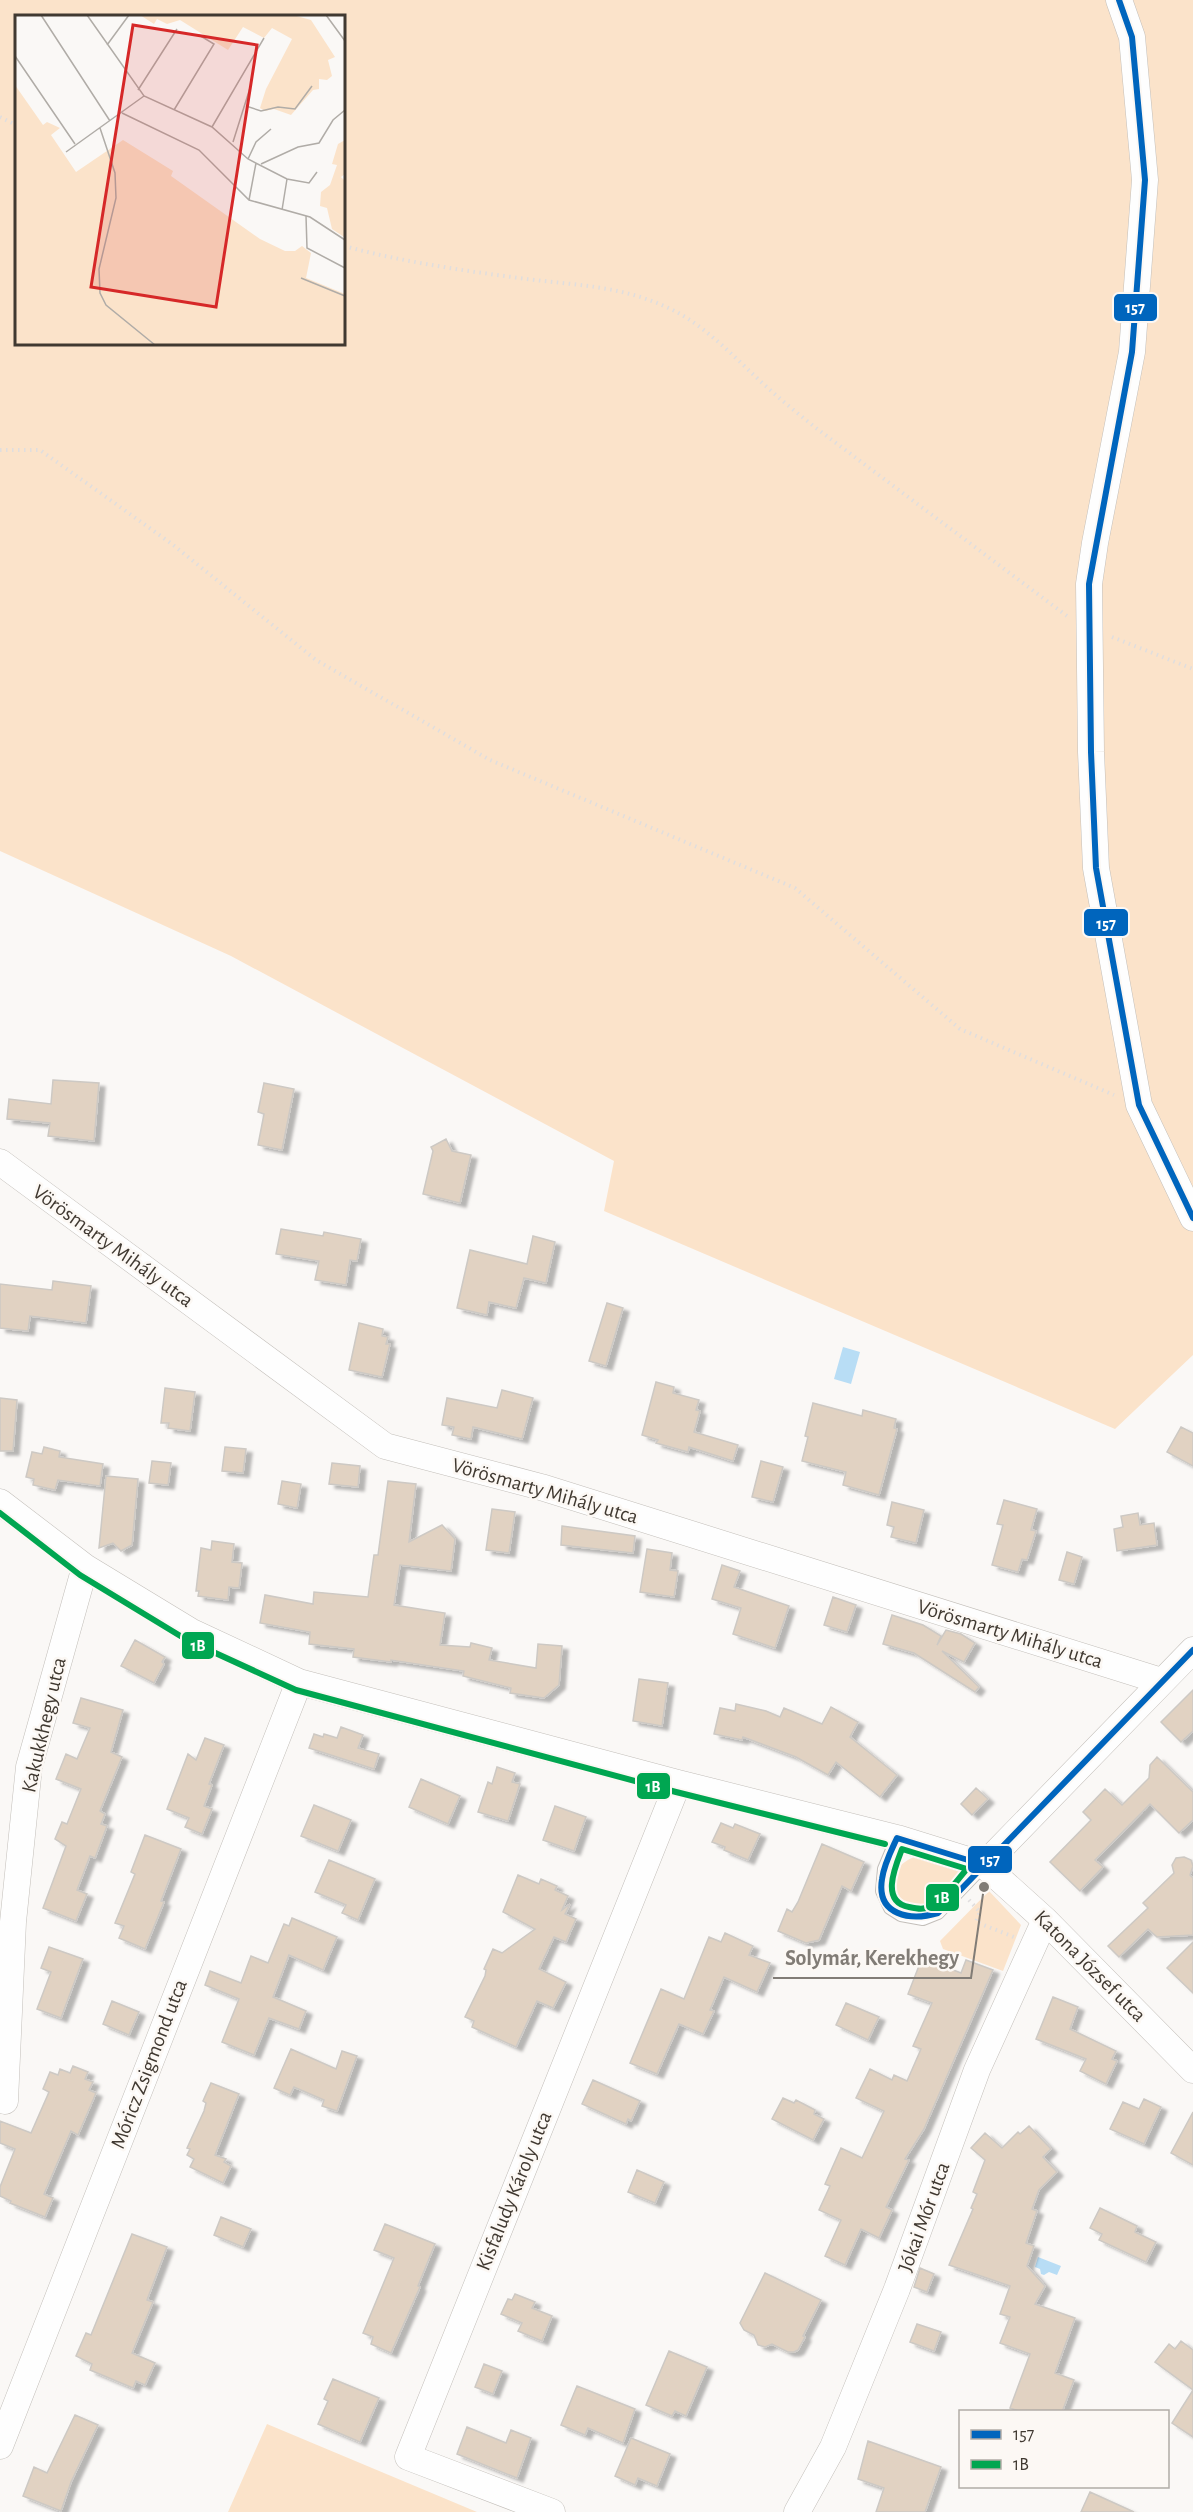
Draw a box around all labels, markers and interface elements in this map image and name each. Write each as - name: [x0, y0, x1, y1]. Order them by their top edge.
- inset map: [15, 15, 345, 345]
- line badge: 157: [1113, 293, 1158, 322]
- text: 157: [1125, 300, 1145, 316]
- line badge: 157: [1083, 908, 1129, 937]
- text: 157: [1096, 916, 1116, 932]
- street label: Vörösmarty Mihály utca: [29, 1181, 197, 1311]
- street label: Vörösmarty Mihály utca: [450, 1454, 641, 1528]
- street label: Vörösmarty Mihály utca: [915, 1596, 1105, 1672]
- line badge: 1B: [181, 1631, 215, 1660]
- text: 1B: [190, 1638, 206, 1654]
- street label: Kakukkhegy utca: [18, 1655, 70, 1795]
- line badge: 1B: [636, 1772, 671, 1800]
- text: 1B: [645, 1779, 661, 1795]
- line badge: 157: [967, 1845, 1013, 1874]
- text: 157: [980, 1852, 1000, 1868]
- line badge: 1B: [925, 1883, 960, 1912]
- text: 1B: [934, 1890, 950, 1906]
- street label: Katona József utca: [1030, 1906, 1150, 2026]
- callout: Solymár, Kerekhegy: [773, 1938, 971, 1978]
- text: Solymár, Kerekhegy: [785, 1947, 959, 1970]
- street label: Móricz Zsigmond utca: [107, 1976, 191, 2151]
- street label: Kisfaludy Károly utca: [473, 2108, 556, 2274]
- street label: Jókai Mór utca: [894, 2159, 954, 2275]
- legend: [959, 2410, 1169, 2488]
- text: 157: [1013, 2426, 1034, 2444]
- text: 1B: [1013, 2456, 1029, 2474]

